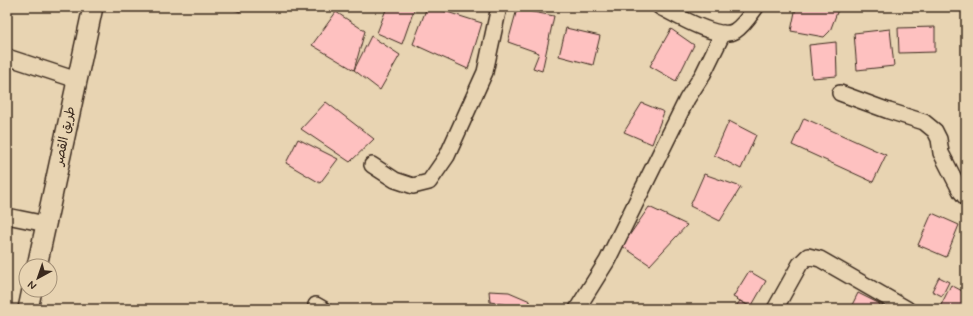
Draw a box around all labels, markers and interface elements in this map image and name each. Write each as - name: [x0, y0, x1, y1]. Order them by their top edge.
- street label: طريق القصر: [50, 105, 80, 168]
- north arrow: [18, 258, 58, 298]
- text: N: [25, 277, 40, 293]

